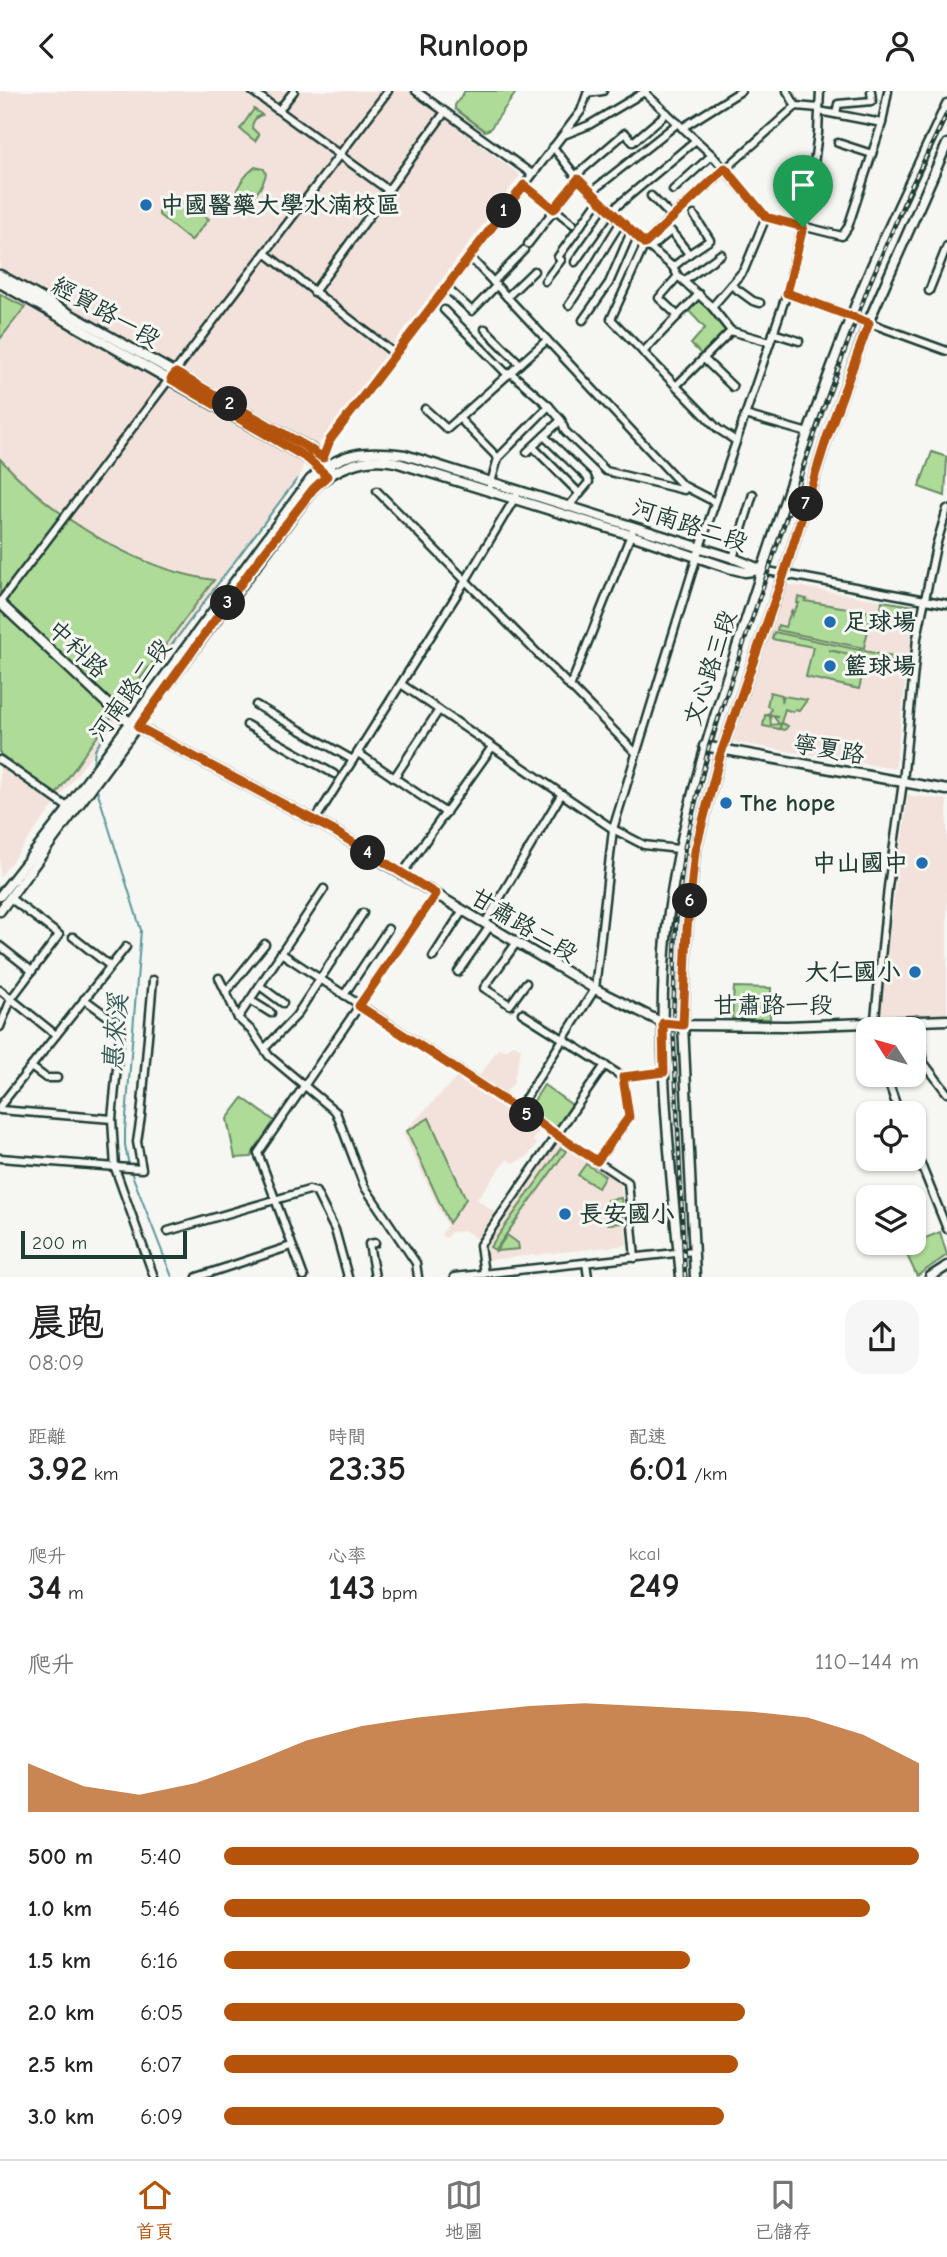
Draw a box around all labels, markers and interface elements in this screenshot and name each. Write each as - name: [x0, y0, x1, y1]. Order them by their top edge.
- icon: back: [28, 27, 66, 65]
- text: Runloop: [419, 27, 528, 64]
- icon: person: [881, 27, 919, 65]
- pin: [773, 155, 833, 227]
- icon: arrive: [784, 166, 822, 204]
- place label: 中國醫藥大學水湳校區: [160, 191, 400, 219]
- pin: 1: [486, 193, 522, 229]
- marker: 中國醫藥大學水湳校區: [138, 197, 154, 213]
- text: 1: [500, 199, 507, 221]
- street label: 經貿路一段: [47, 271, 165, 353]
- pin: 2: [212, 387, 247, 421]
- text: 2: [225, 392, 234, 414]
- pin: 7: [788, 487, 824, 521]
- text: 7: [801, 492, 810, 514]
- street label: 河南路二段: [629, 493, 751, 557]
- pin: 3: [210, 585, 246, 621]
- text: 3: [223, 591, 232, 613]
- street label: 文心路三段: [678, 607, 742, 729]
- place label: 足球場: [844, 608, 916, 636]
- street label: 中科路: [42, 614, 114, 684]
- marker: 足球場: [822, 614, 838, 630]
- street label: 河南路二段: [83, 633, 177, 747]
- place label: 籃球場: [844, 652, 916, 680]
- marker: 籃球場: [822, 658, 838, 674]
- street label: 寧夏路: [791, 729, 867, 769]
- place label: The hope: [740, 789, 835, 817]
- marker: The hope: [718, 795, 734, 811]
- pin: 4: [350, 835, 386, 871]
- text: 4: [363, 841, 372, 863]
- place label: 中山國中: [812, 849, 908, 877]
- marker: 中山國中: [914, 855, 930, 871]
- street label: 甘肅路二段: [465, 882, 583, 968]
- pin: 6: [672, 883, 708, 919]
- text: 6: [685, 889, 694, 911]
- place label: 大仁國小: [805, 958, 901, 986]
- marker: 大仁國小: [907, 964, 923, 980]
- water label: 惠來溪: [98, 991, 134, 1073]
- street label: 甘肅路一段: [713, 991, 833, 1019]
- north arrow: [856, 1017, 926, 1087]
- map controls: [856, 1017, 926, 1255]
- pin: 5: [510, 1097, 544, 1133]
- button: locate: [856, 1101, 926, 1171]
- text: 5: [521, 1103, 532, 1125]
- button: layers: [856, 1185, 926, 1255]
- place label: 長安國小: [579, 1200, 675, 1228]
- marker: 長安國小: [557, 1206, 573, 1222]
- scale bar: [21, 1228, 187, 1260]
- text: 200 m: [32, 1232, 87, 1254]
- button: share: [845, 1300, 919, 1374]
- text: 晨跑: [28, 1301, 104, 1345]
- text: 08:09: [28, 1349, 84, 1376]
- text: 距離: [28, 1426, 66, 1448]
- text: 時間: [328, 1426, 366, 1448]
- text: 配速: [629, 1426, 667, 1448]
- text: 3.92: [28, 1448, 87, 1489]
- text: 23:35: [328, 1448, 406, 1489]
- text: 6:01: [629, 1448, 688, 1489]
- text: km: [87, 1463, 119, 1485]
- text: /km: [688, 1463, 728, 1485]
- text: kcal: [629, 1543, 661, 1565]
- text: 爬升: [28, 1545, 66, 1567]
- text: 心率: [328, 1545, 366, 1567]
- text: 249: [629, 1565, 680, 1606]
- text: 34: [28, 1567, 62, 1608]
- text: 143: [328, 1567, 375, 1608]
- text: m: [62, 1582, 84, 1604]
- text: bpm: [375, 1582, 418, 1604]
- text: 110–144 m: [815, 1648, 919, 1675]
- text: 爬升: [28, 1651, 74, 1678]
- text: 500 m: [28, 1843, 93, 1870]
- text: 5:40: [140, 1843, 182, 1870]
- text: 1.0 km: [28, 1895, 92, 1922]
- text: 5:46: [140, 1895, 180, 1922]
- text: 1.5 km: [28, 1947, 91, 1974]
- text: 6:16: [140, 1947, 178, 1974]
- text: 2.0 km: [28, 1999, 94, 2026]
- text: 6:05: [140, 1999, 183, 2026]
- text: 2.5 km: [28, 2051, 94, 2078]
- text: 6:07: [140, 2051, 182, 2078]
- text: 3.0 km: [28, 2103, 94, 2130]
- text: 6:09: [140, 2103, 183, 2130]
- tab: 首頁: [136, 2176, 174, 2243]
- tab: 地圖: [445, 2176, 483, 2243]
- tab: 已儲存: [754, 2176, 811, 2243]

